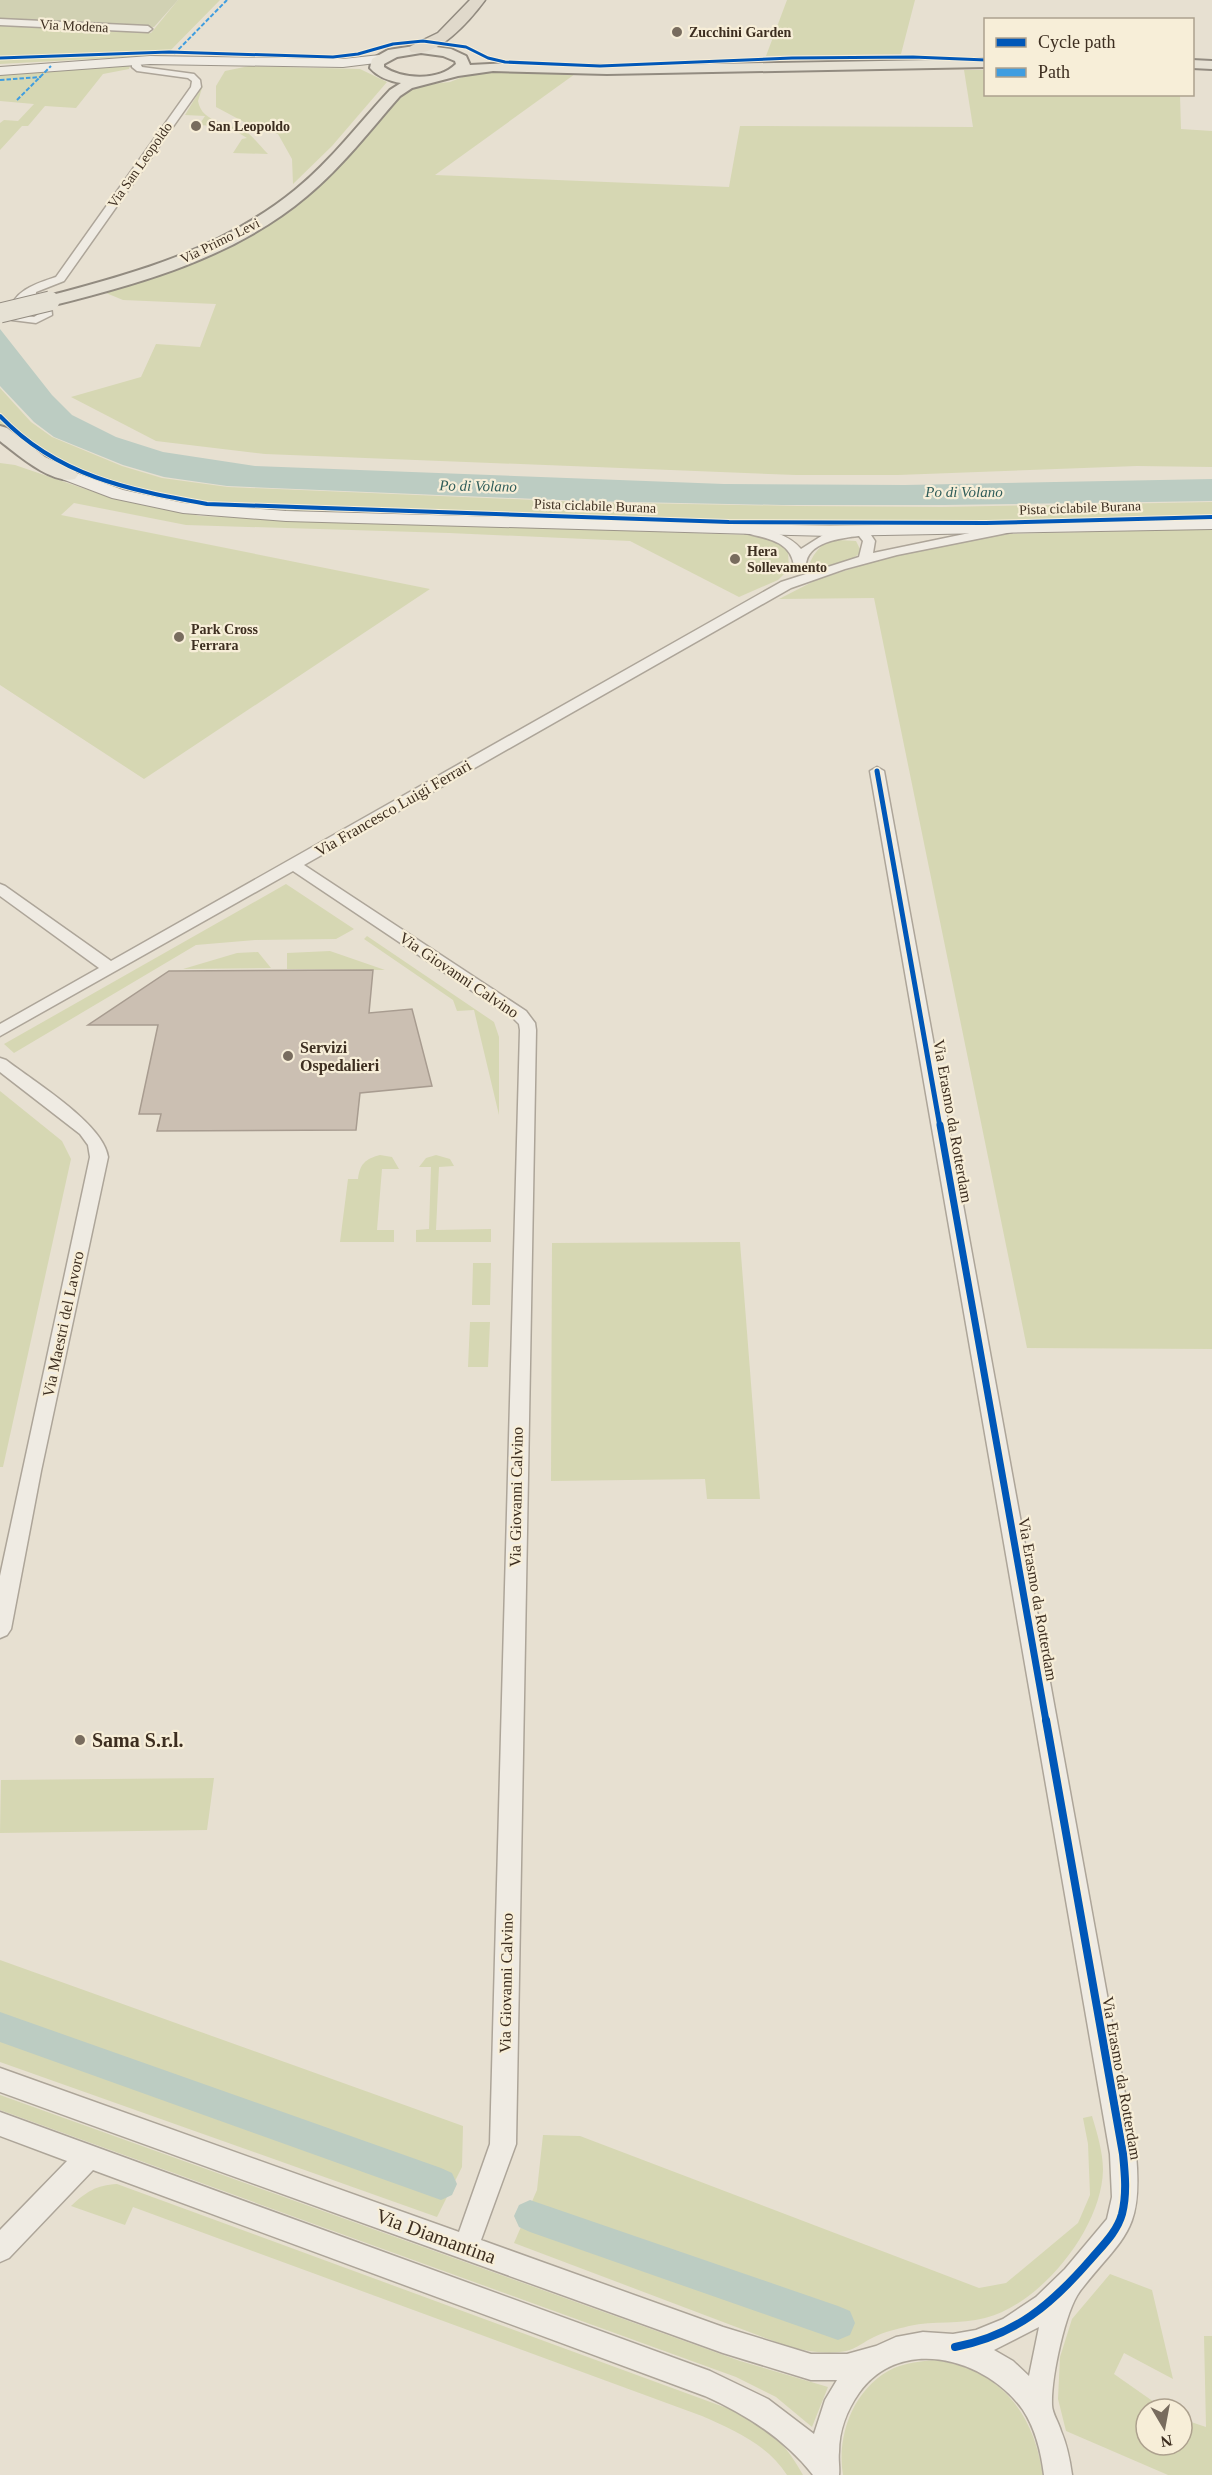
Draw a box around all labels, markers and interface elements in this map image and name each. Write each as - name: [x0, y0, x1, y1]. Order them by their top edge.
- street label: Via Modena: [39, 17, 110, 35]
- legend: [984, 18, 1194, 96]
- marker: Zucchini Garden: [670, 25, 684, 39]
- place label: Zucchini Garden: [689, 25, 792, 40]
- text: Cycle path: [1038, 32, 1115, 52]
- text: Path: [1038, 62, 1070, 82]
- street label: Via San Leopoldo: [105, 119, 175, 211]
- marker: San Leopoldo: [189, 119, 203, 133]
- place label: San Leopoldo: [208, 119, 290, 134]
- street label: Via Primo Levi: [178, 215, 262, 267]
- water label: Po di Volano: [438, 477, 517, 495]
- water label: Po di Volano: [924, 484, 1003, 500]
- street label: Pista ciclabile Burana: [534, 496, 657, 516]
- street label: Pista ciclabile Burana: [1019, 498, 1142, 518]
- place label: Hera Sollevamento: [747, 544, 827, 575]
- marker: Hera Sollevamento: [728, 552, 742, 566]
- place label: Park Cross Ferrara: [191, 622, 259, 653]
- marker: Park Cross Ferrara: [172, 630, 186, 644]
- street label: Via Francesco Luigi Ferrari: [312, 756, 475, 861]
- street label: Via Giovanni Calvino: [396, 929, 522, 1021]
- street label: Via Erasmo da Rotterdam: [930, 1038, 976, 1205]
- place label: Servizi Ospedalieri: [300, 1039, 380, 1075]
- marker: Servizi Ospedalieri: [281, 1049, 295, 1063]
- street label: Via Maestri del Lavoro: [39, 1249, 87, 1399]
- street label: Via Giovanni Calvino: [506, 1427, 526, 1567]
- street label: Via Erasmo da Rotterdam: [1015, 1516, 1061, 1683]
- place label: Sama S.r.l.: [92, 1729, 184, 1751]
- marker: Sama S.r.l.: [73, 1733, 87, 1747]
- street label: Via Giovanni Calvino: [496, 1913, 516, 2053]
- street label: Via Erasmo da Rotterdam: [1099, 1995, 1145, 2162]
- street label: Via Diamantina: [373, 2204, 499, 2268]
- north arrow: [1134, 2397, 1194, 2457]
- text: N: [1159, 2432, 1174, 2451]

